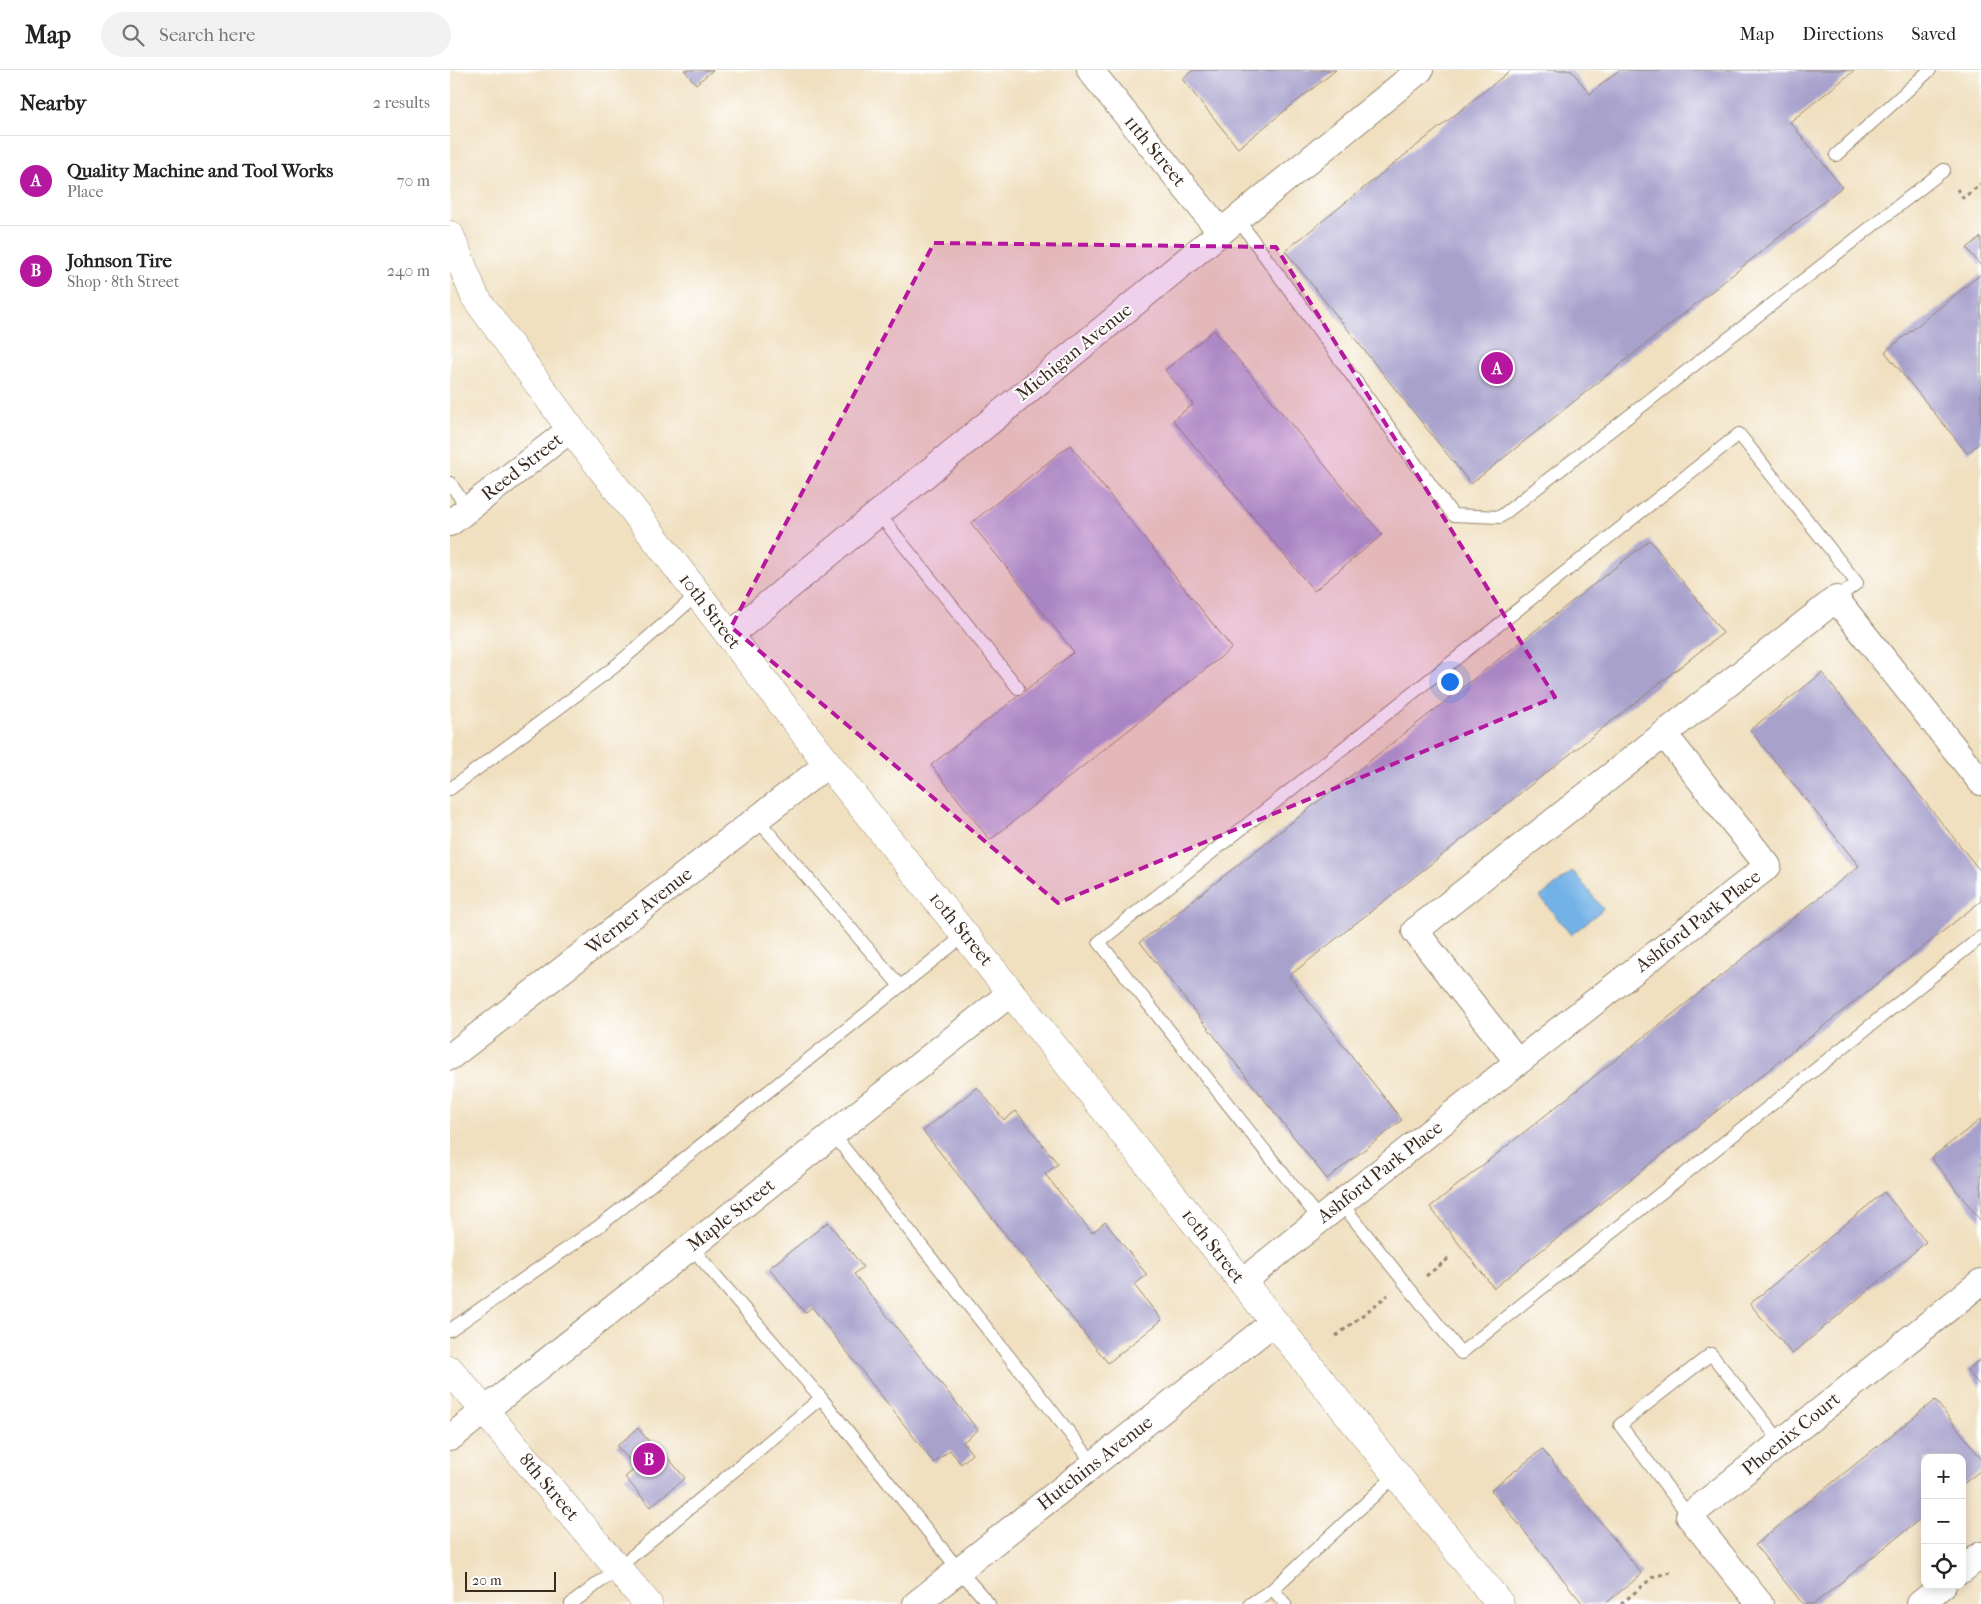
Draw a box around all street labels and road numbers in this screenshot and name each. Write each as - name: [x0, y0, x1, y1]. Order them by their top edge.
- street label: 11th Street: [1120, 111, 1191, 191]
- street label: Michigan Avenue: [1012, 299, 1136, 405]
- street label: Reed Street: [477, 428, 567, 505]
- street label: 10th Street: [674, 569, 746, 653]
- street label: Werner Avenue: [581, 863, 696, 960]
- street label: Ashford Park Place: [1630, 865, 1765, 977]
- street label: 10th Street: [925, 888, 998, 971]
- street label: Ashford Park Place: [1312, 1116, 1447, 1228]
- street label: Maple Street: [683, 1174, 779, 1256]
- street label: 10th Street: [1177, 1204, 1249, 1288]
- street label: Phoenix Court: [1738, 1388, 1845, 1480]
- street label: Hutchins Avenue: [1033, 1411, 1157, 1515]
- street label: 8th Street: [514, 1449, 584, 1525]

